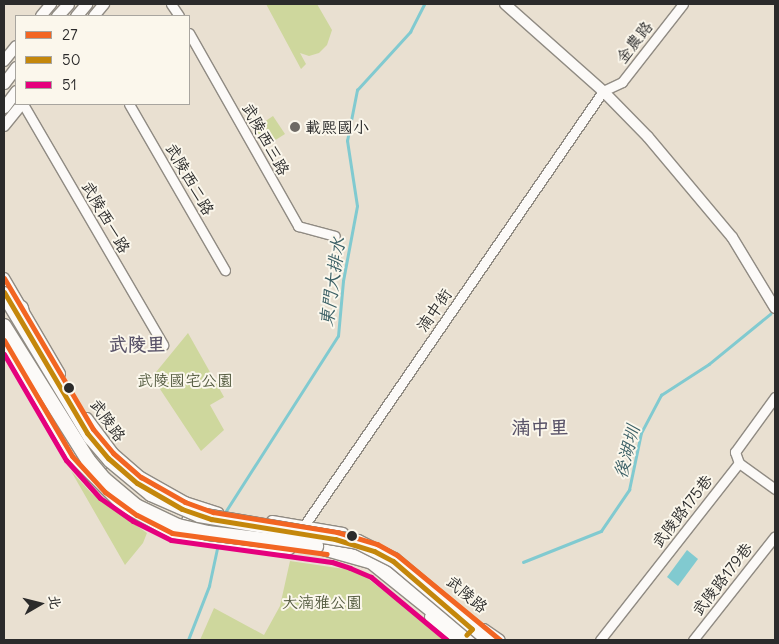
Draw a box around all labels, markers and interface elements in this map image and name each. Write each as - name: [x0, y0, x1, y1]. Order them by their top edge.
- legend: [15, 15, 190, 105]
- street label: 金農路: [612, 17, 656, 67]
- text: 27: [62, 25, 78, 44]
- text: 50: [62, 50, 81, 69]
- text: 51: [62, 75, 77, 94]
- street label: 武陵西三路: [238, 99, 294, 179]
- place label: 載熙國小: [305, 117, 369, 137]
- marker: 載熙國小: [289, 121, 301, 133]
- street label: 武陵西二路: [162, 140, 218, 218]
- street label: 武陵西一路: [78, 178, 134, 256]
- water label: 東門大排水: [316, 236, 350, 328]
- street label: 湳中街: [412, 285, 456, 335]
- district label: 武陵里: [109, 334, 165, 356]
- park label: 武陵國宅公園: [137, 370, 233, 390]
- unlabelled marker: [64, 383, 74, 393]
- street label: 武陵路: [86, 395, 130, 445]
- district label: 湳中里: [512, 417, 568, 439]
- water label: 後湖圳: [610, 423, 644, 481]
- street label: 武陵路175巷: [648, 471, 716, 551]
- unlabelled marker: [347, 531, 357, 541]
- street label: 武陵路179巷: [688, 539, 756, 619]
- street label: 武陵路: [442, 571, 492, 617]
- north arrow: [15, 579, 65, 629]
- park label: 大湳雅公園: [282, 592, 362, 612]
- text: 北: [45, 594, 65, 610]

